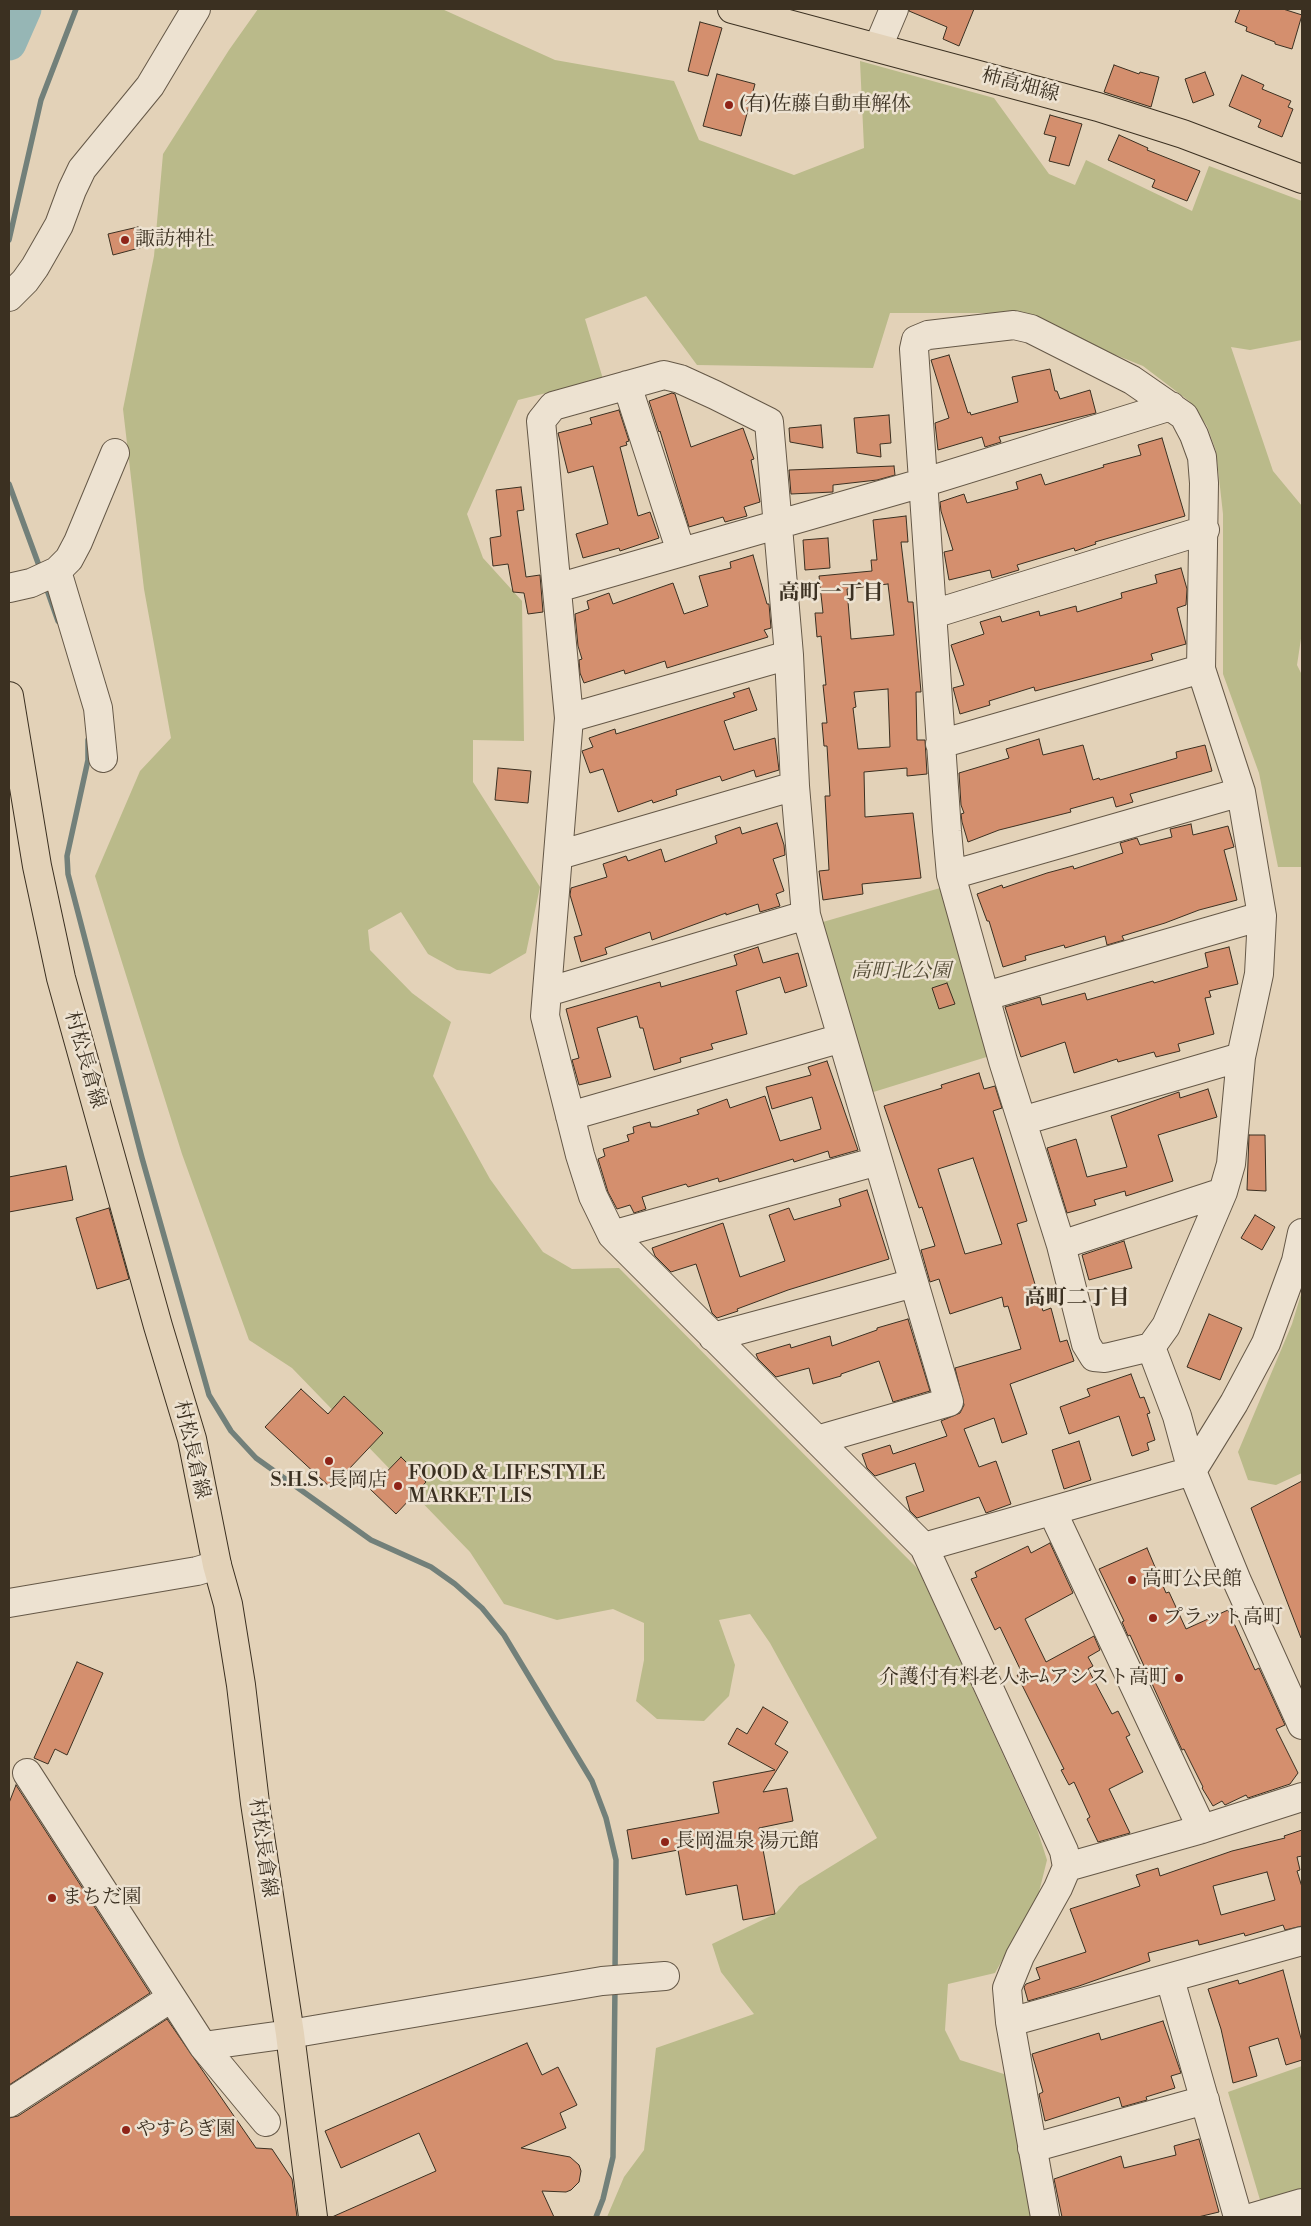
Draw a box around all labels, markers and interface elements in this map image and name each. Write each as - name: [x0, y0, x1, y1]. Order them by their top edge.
- street label: 柿高畑線: [978, 64, 1062, 108]
- place label: (有)佐藤自動車解体: [739, 93, 911, 117]
- marker: (有)佐藤自動車解体: [723, 99, 735, 111]
- place label: 諏訪神社: [135, 228, 215, 252]
- marker: 諏訪神社: [119, 234, 131, 246]
- district label: 高町一丁目: [779, 581, 883, 607]
- park label: 高町北公園: [851, 960, 951, 984]
- street label: 村松長倉線: [59, 1009, 109, 1111]
- district label: 高町二丁目: [1025, 1286, 1129, 1312]
- street label: 村松長倉線: [168, 1399, 214, 1501]
- marker: S.H.S. 長岡店: [323, 1455, 335, 1467]
- place label: FOOD & LIFESTYLE MARKET LIS: [408, 1462, 606, 1509]
- place label: S.H.S. 長岡店: [270, 1469, 388, 1493]
- marker: FOOD & LIFESTYLE MARKET LIS: [392, 1480, 404, 1492]
- place label: 高町公民館: [1142, 1568, 1242, 1592]
- marker: 高町公民館: [1126, 1574, 1138, 1586]
- place label: プラット高町: [1163, 1606, 1283, 1630]
- marker: プラット高町: [1147, 1612, 1159, 1624]
- place label: 介護付有料老人ﾎｰﾑアシスト高町: [879, 1666, 1169, 1690]
- marker: 介護付有料老人ﾎｰﾑアシスト高町: [1173, 1672, 1185, 1684]
- street label: 村松長倉線: [243, 1797, 281, 1899]
- place label: 長岡温泉 湯元館: [675, 1830, 819, 1854]
- marker: 長岡温泉 湯元館: [659, 1836, 671, 1848]
- place label: まちだ園: [62, 1886, 142, 1910]
- marker: まちだ園: [46, 1892, 58, 1904]
- place label: やすらぎ園: [136, 2118, 236, 2142]
- marker: やすらぎ園: [120, 2124, 132, 2136]

